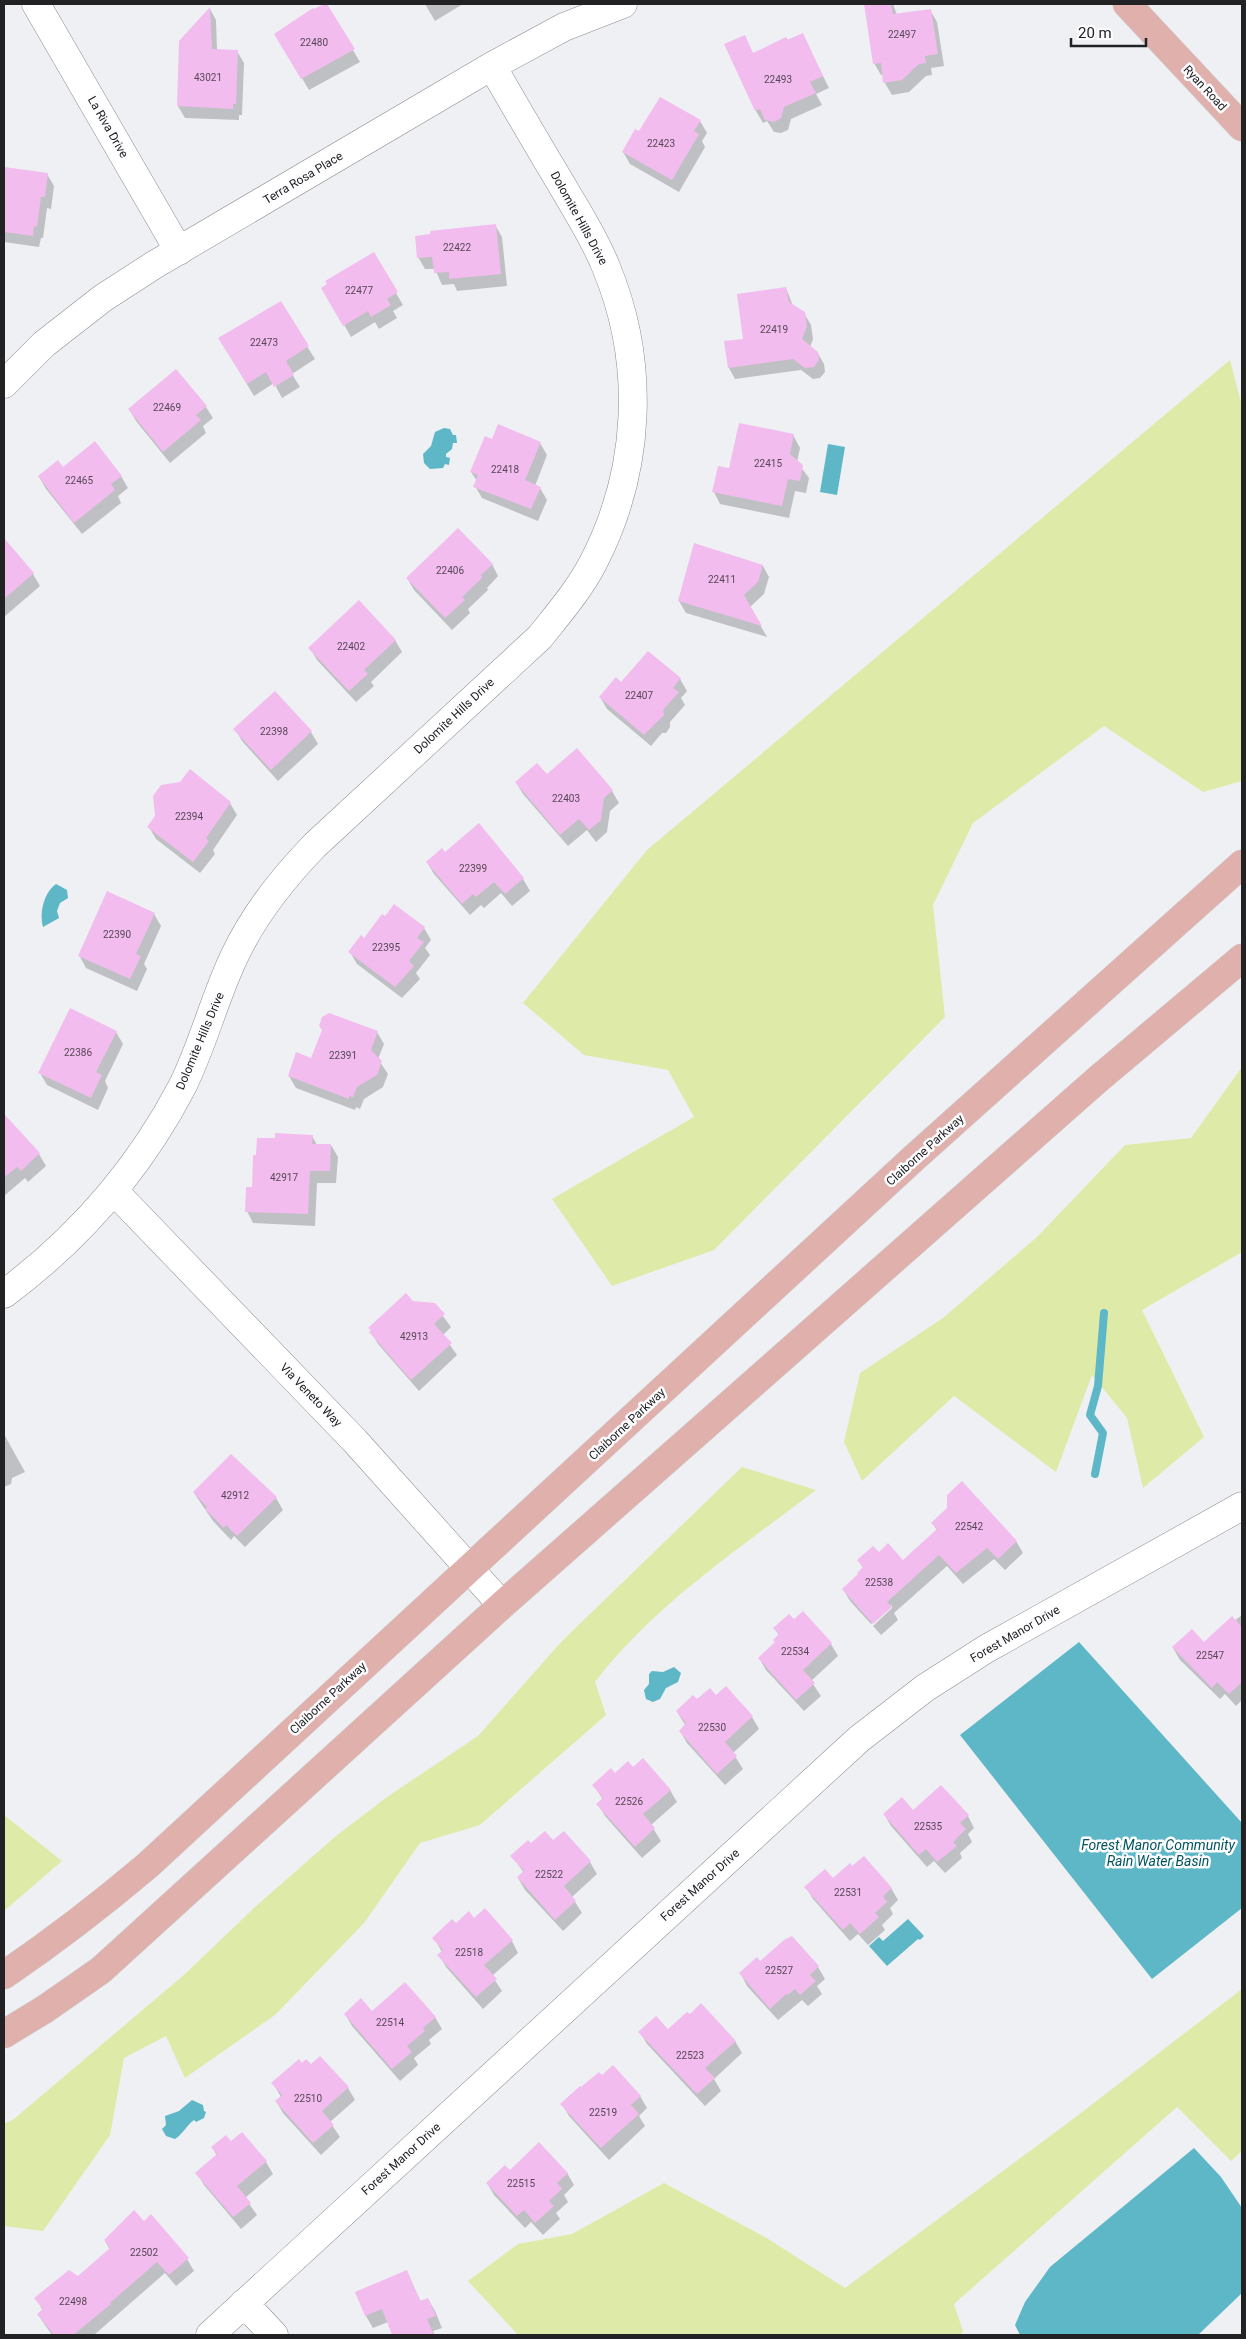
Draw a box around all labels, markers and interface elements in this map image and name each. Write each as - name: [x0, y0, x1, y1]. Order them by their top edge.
- scale bar: [1071, 15, 1146, 47]
- text: 20 m: [1078, 24, 1112, 42]
- house number: 22497: [888, 29, 916, 40]
- house number: 22480: [300, 37, 328, 48]
- street label: Ryan Road: [1181, 63, 1229, 113]
- house number: 43021: [194, 72, 222, 83]
- house number: 22493: [764, 74, 792, 85]
- street label: La Riva Drive: [85, 94, 131, 160]
- house number: 22423: [647, 138, 675, 149]
- street label: Terra Rosa Place: [261, 149, 345, 207]
- street label: Dolomite Hills Drive: [548, 169, 610, 267]
- house number: 22422: [443, 242, 471, 253]
- house number: 22477: [345, 285, 373, 296]
- house number: 22419: [760, 324, 788, 335]
- house number: 22473: [250, 337, 278, 348]
- house number: 22469: [153, 402, 181, 413]
- house number: 22415: [754, 458, 782, 469]
- house number: 22418: [491, 464, 519, 475]
- house number: 22465: [65, 475, 93, 486]
- house number: 22406: [436, 565, 464, 576]
- house number: 22411: [708, 574, 736, 585]
- house number: 22402: [337, 641, 365, 652]
- street label: Dolomite Hills Drive: [411, 675, 497, 757]
- house number: 22407: [625, 690, 653, 701]
- house number: 22398: [260, 726, 288, 737]
- house number: 22403: [552, 793, 580, 804]
- house number: 22394: [175, 811, 203, 822]
- house number: 22399: [459, 863, 487, 874]
- house number: 22390: [103, 929, 131, 940]
- house number: 22395: [372, 942, 400, 953]
- street label: Dolomite Hills Drive: [173, 990, 227, 1092]
- house number: 22386: [64, 1047, 92, 1058]
- house number: 22391: [329, 1050, 357, 1061]
- street label: Claiborne Parkway: [883, 1111, 967, 1188]
- house number: 42917: [270, 1172, 298, 1183]
- house number: 42913: [400, 1331, 428, 1342]
- street label: Via Veneto Way: [277, 1360, 345, 1430]
- street label: Claiborne Parkway: [586, 1385, 668, 1463]
- house number: 42912: [221, 1490, 249, 1501]
- house number: 22542: [955, 1521, 983, 1532]
- house number: 22538: [865, 1577, 893, 1588]
- street label: Forest Manor Drive: [968, 1603, 1062, 1665]
- house number: 22534: [781, 1646, 809, 1657]
- house number: 22547: [1196, 1650, 1224, 1661]
- street label: Claiborne Parkway: [287, 1659, 369, 1737]
- house number: 22530: [698, 1722, 726, 1733]
- house number: 22526: [615, 1796, 643, 1807]
- house number: 22535: [914, 1821, 942, 1832]
- water label: Forest Manor Community Rain Water Basin: [1081, 1837, 1235, 1869]
- street label: Forest Manor Drive: [658, 1846, 742, 1924]
- house number: 22522: [535, 1869, 563, 1880]
- house number: 22531: [834, 1887, 862, 1898]
- house number: 22518: [455, 1947, 483, 1958]
- house number: 22527: [765, 1965, 793, 1976]
- house number: 22514: [376, 2017, 404, 2028]
- house number: 22523: [676, 2050, 704, 2061]
- house number: 22510: [294, 2093, 322, 2104]
- house number: 22519: [589, 2107, 617, 2118]
- street label: Forest Manor Drive: [359, 2120, 443, 2198]
- house number: 22515: [507, 2178, 535, 2189]
- house number: 22502: [130, 2247, 158, 2258]
- house number: 22498: [59, 2296, 87, 2307]

